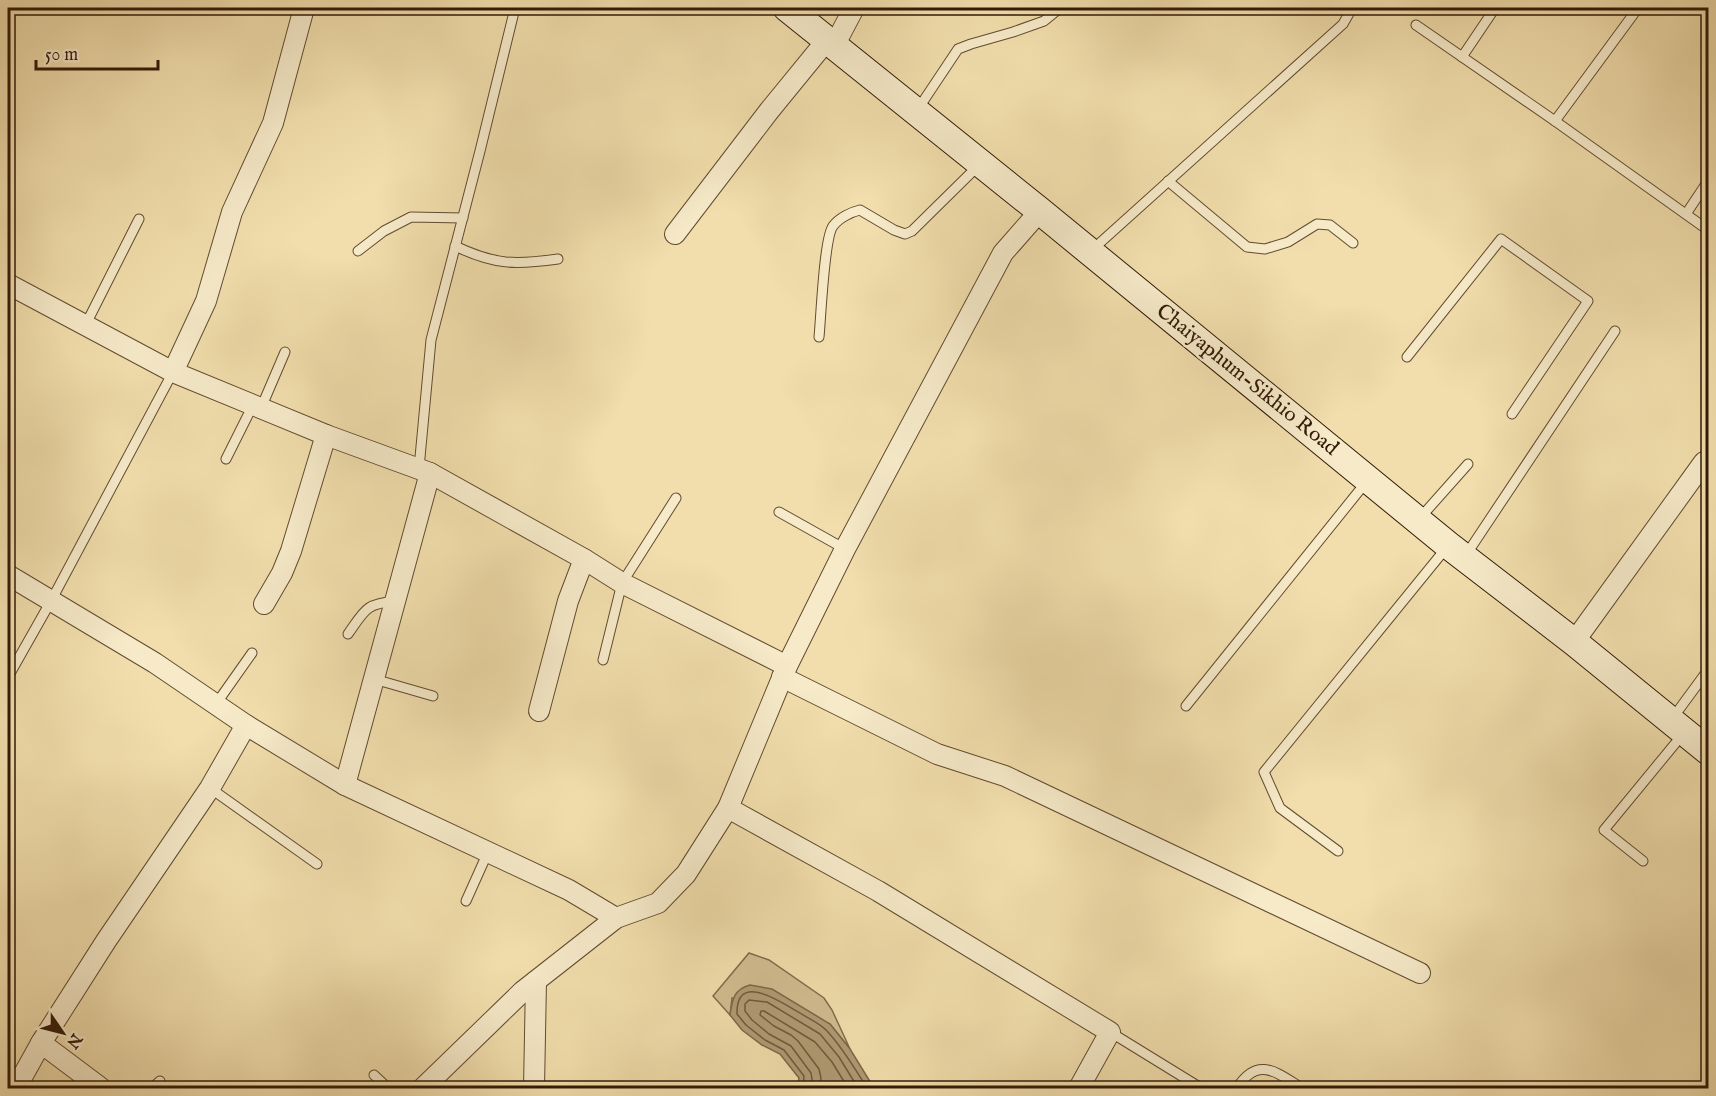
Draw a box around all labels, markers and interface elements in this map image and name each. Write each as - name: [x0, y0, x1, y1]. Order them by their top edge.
- scale bar: [36, 33, 158, 71]
- text: 50 m: [45, 44, 78, 67]
- street label: Chaiyaphum-Sikhio Road: [1150, 298, 1344, 462]
- north arrow: [33, 1003, 93, 1063]
- text: N: [61, 1028, 86, 1052]

